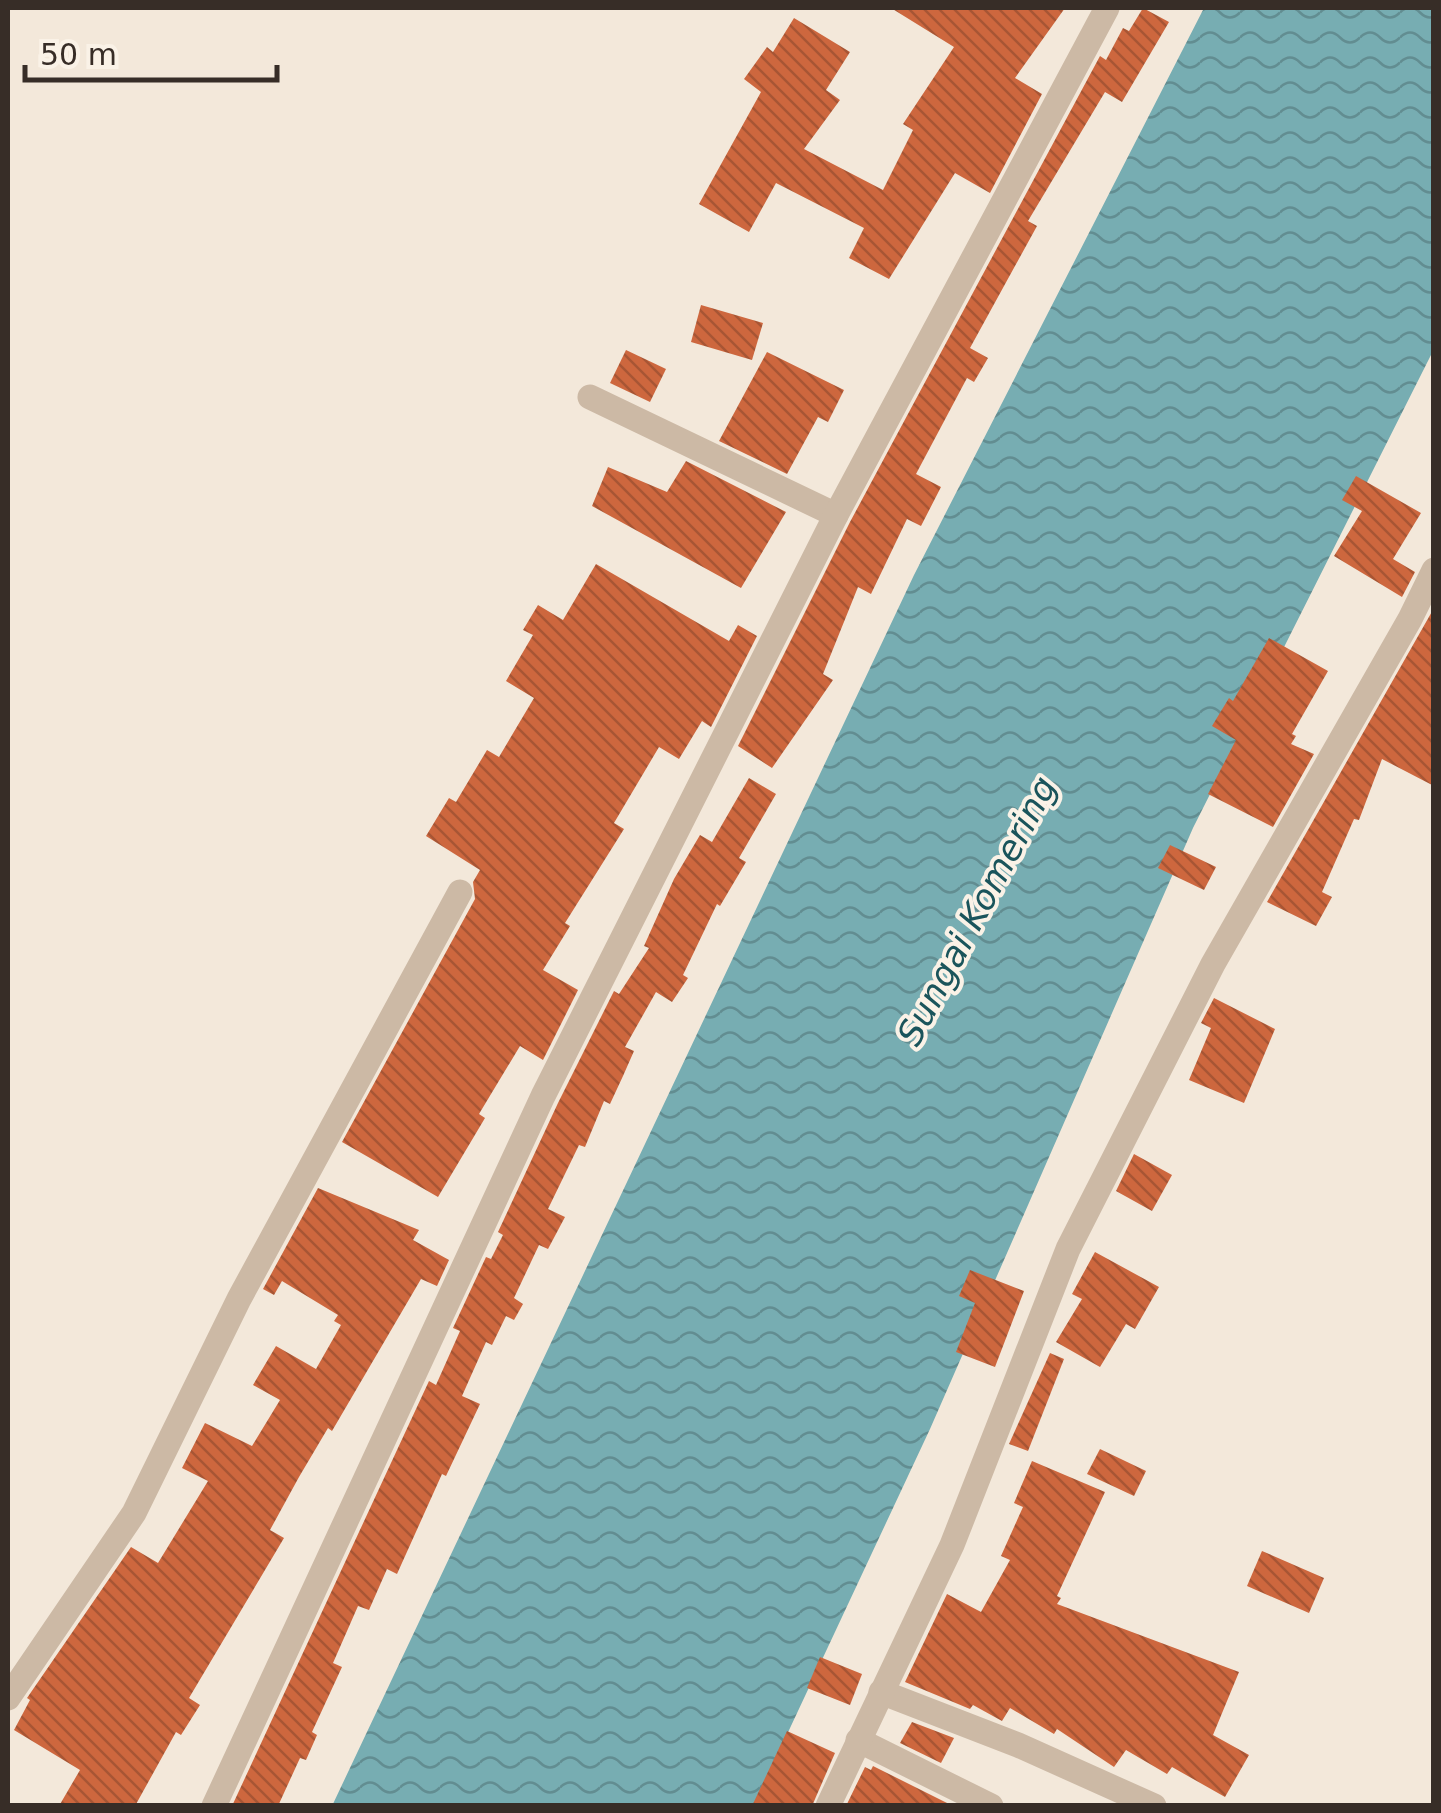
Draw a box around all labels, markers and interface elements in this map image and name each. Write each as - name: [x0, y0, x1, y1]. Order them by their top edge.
- scale bar: [25, 20, 278, 82]
- text: 50 m: [40, 37, 117, 72]
- water label: Sungai Komering: [889, 770, 1065, 1052]

